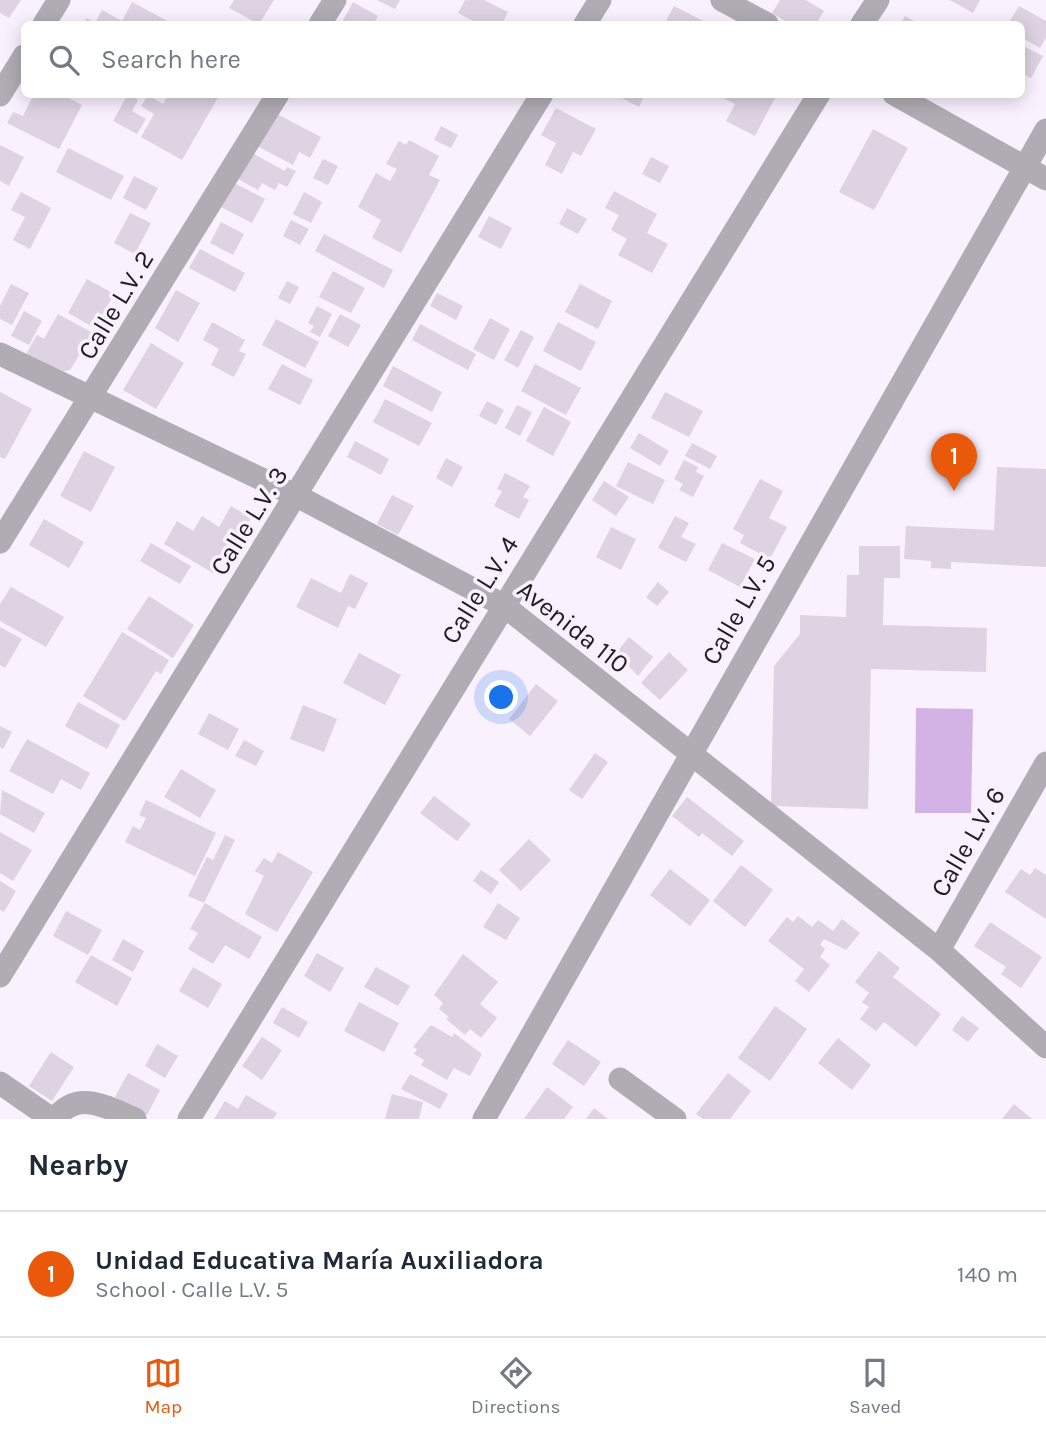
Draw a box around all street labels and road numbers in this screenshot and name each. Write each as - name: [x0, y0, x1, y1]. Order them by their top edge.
- street label: Calle L.V. 2: [71, 245, 161, 365]
- street label: Calle L.V. 3: [204, 461, 294, 581]
- street label: Calle L.V. 4: [435, 530, 525, 650]
- street label: Calle L.V. 5: [695, 550, 783, 670]
- street label: Avenida 110: [511, 574, 635, 680]
- street label: Calle L.V. 6: [924, 782, 1012, 902]

